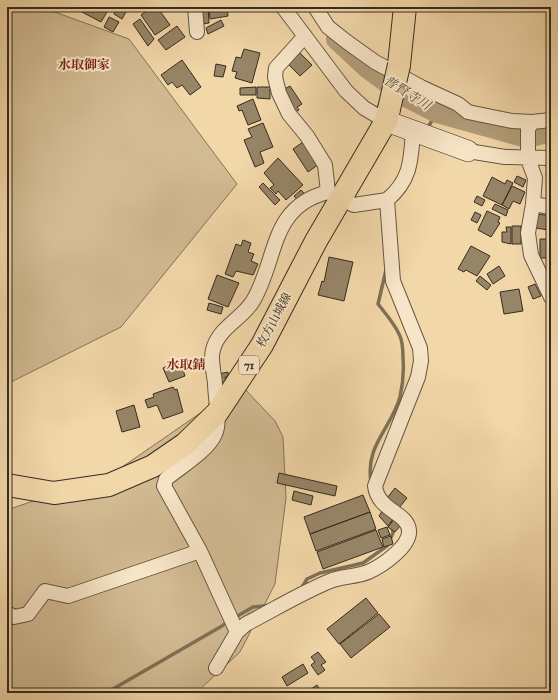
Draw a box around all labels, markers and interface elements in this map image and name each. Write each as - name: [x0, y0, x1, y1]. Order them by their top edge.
- district label: 水取御家: [58, 57, 110, 73]
- water label: 普賢寺川: [381, 72, 435, 115]
- street label: 枚方山城線: [254, 290, 294, 350]
- road number: 71: [239, 356, 259, 374]
- district label: 水取錆: [166, 357, 206, 373]

